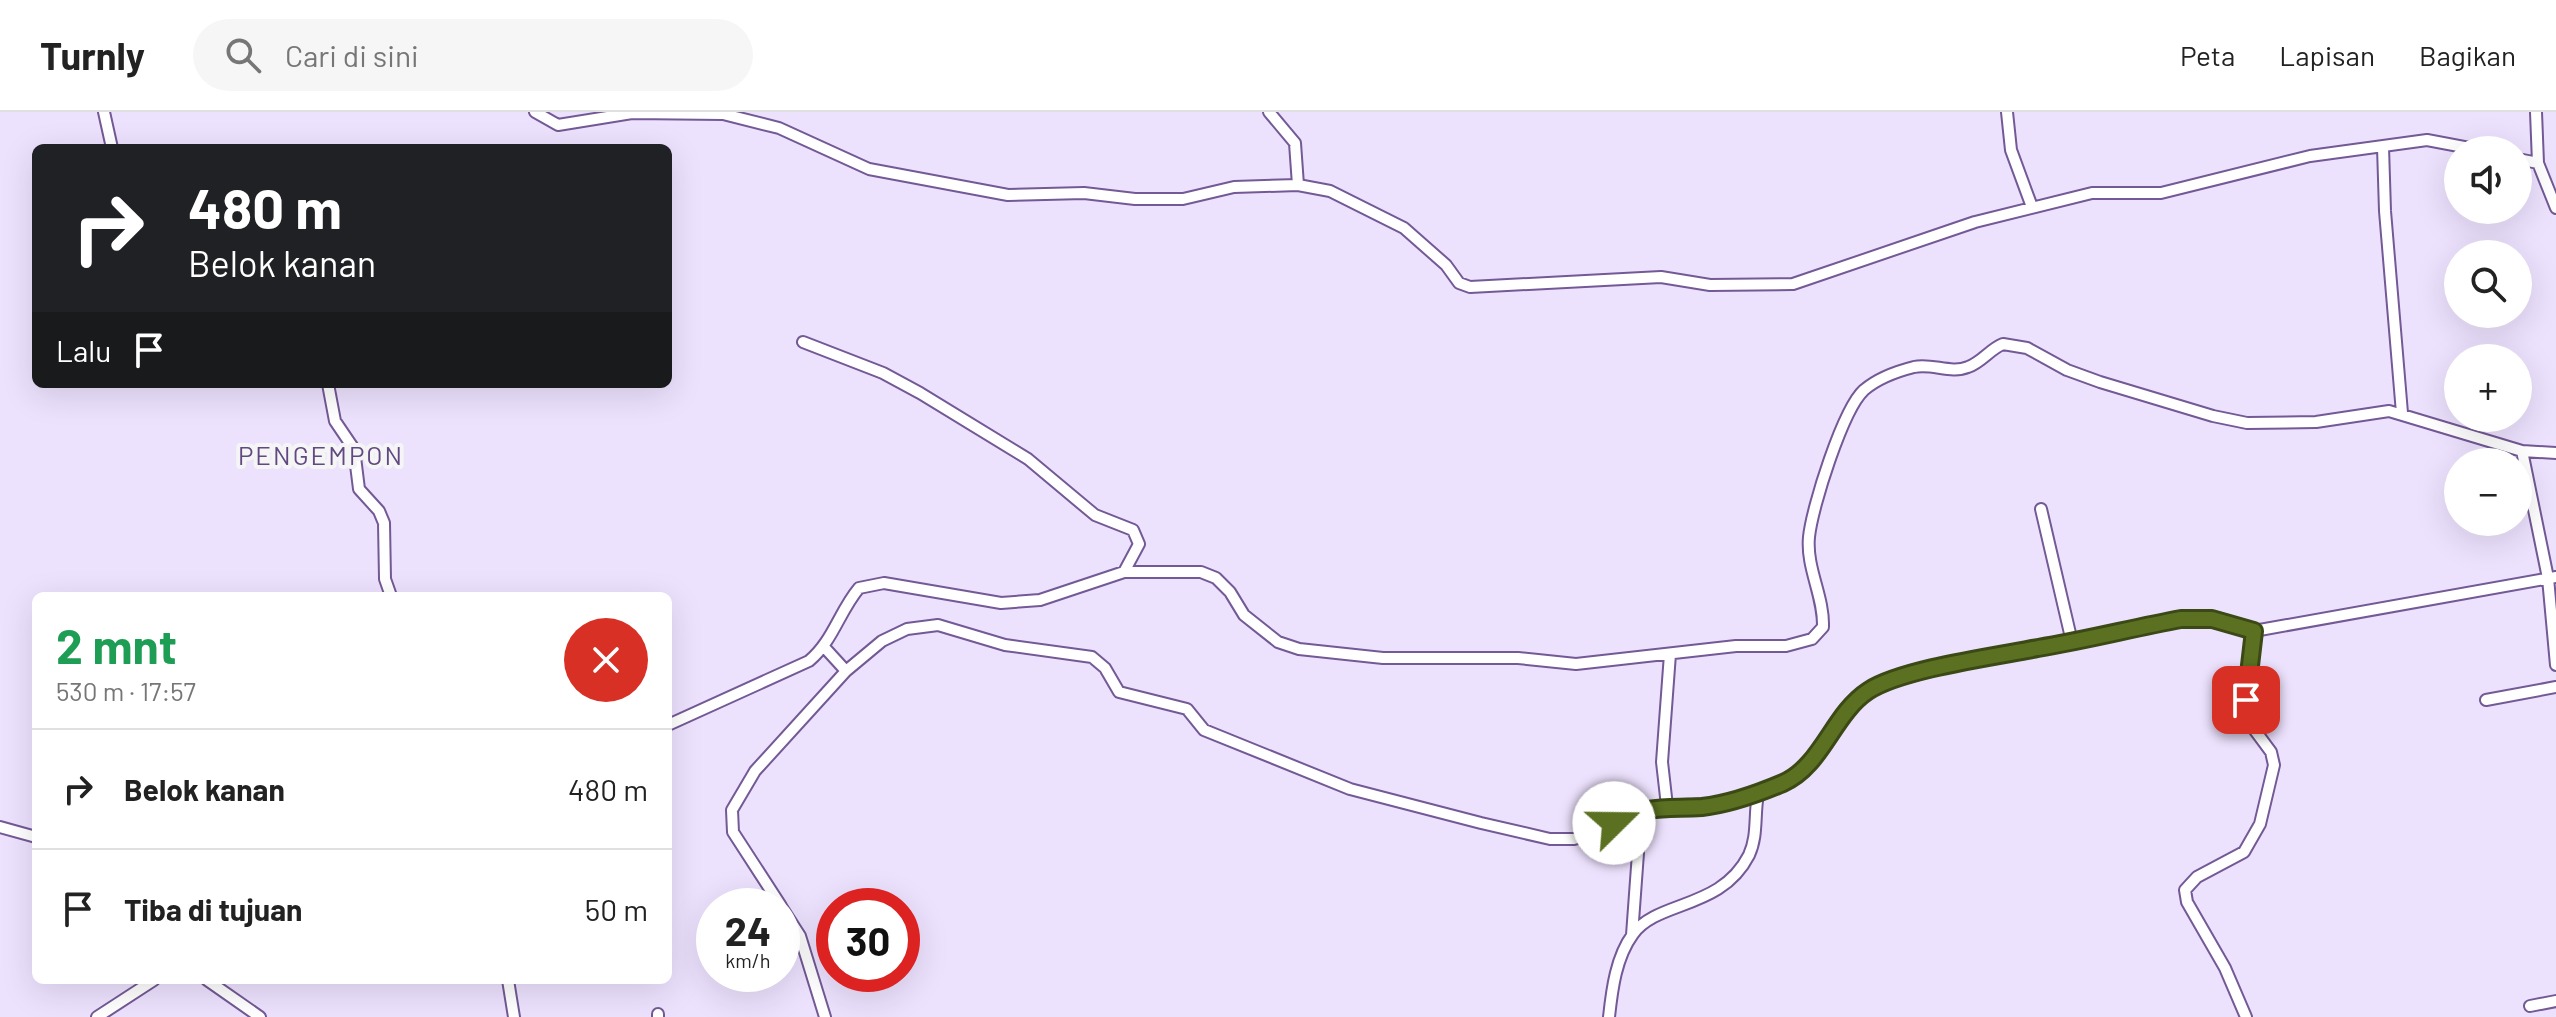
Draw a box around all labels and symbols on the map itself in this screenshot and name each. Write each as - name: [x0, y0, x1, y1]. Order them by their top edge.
- district label: PENGEMPON: [238, 439, 404, 470]
- pin: [2212, 666, 2280, 734]
- position arrow: [1572, 781, 1656, 865]
- speed limit sign: 30: [816, 888, 920, 992]

